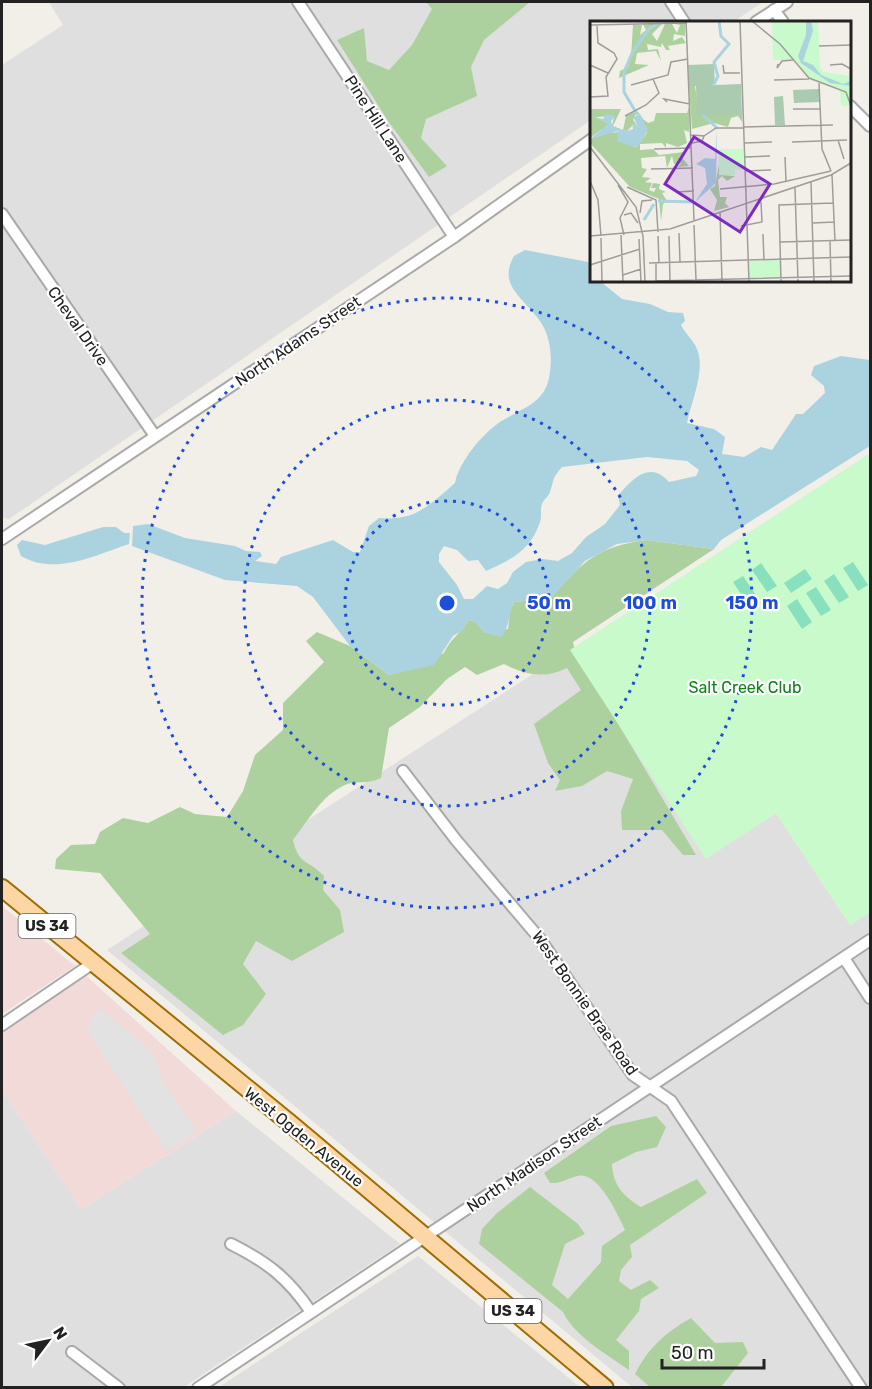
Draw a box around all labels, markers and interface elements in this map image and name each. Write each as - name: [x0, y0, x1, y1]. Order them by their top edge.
- inset map: [590, 21, 851, 282]
- street label: Pine Hill Lane: [341, 72, 411, 166]
- street label: Cheval Drive: [44, 283, 112, 369]
- street label: North Adams Street: [232, 292, 364, 390]
- text: 50 m: [527, 592, 571, 614]
- text: 100 m: [623, 592, 677, 614]
- text: 150 m: [725, 592, 779, 614]
- centre of rings: [437, 593, 457, 613]
- park label: Salt Creek Club: [688, 678, 802, 697]
- road number: US 34: [18, 914, 76, 938]
- street label: West Bonnie Brae Road: [528, 927, 642, 1079]
- street label: West Ogden Avenue: [241, 1083, 367, 1191]
- street label: North Madison Street: [463, 1112, 605, 1216]
- road number: US 34: [484, 1299, 542, 1323]
- north arrow: [18, 1311, 78, 1371]
- text: N: [49, 1323, 71, 1343]
- scale bar: [662, 1332, 764, 1370]
- text: 50 m: [671, 1342, 714, 1364]

